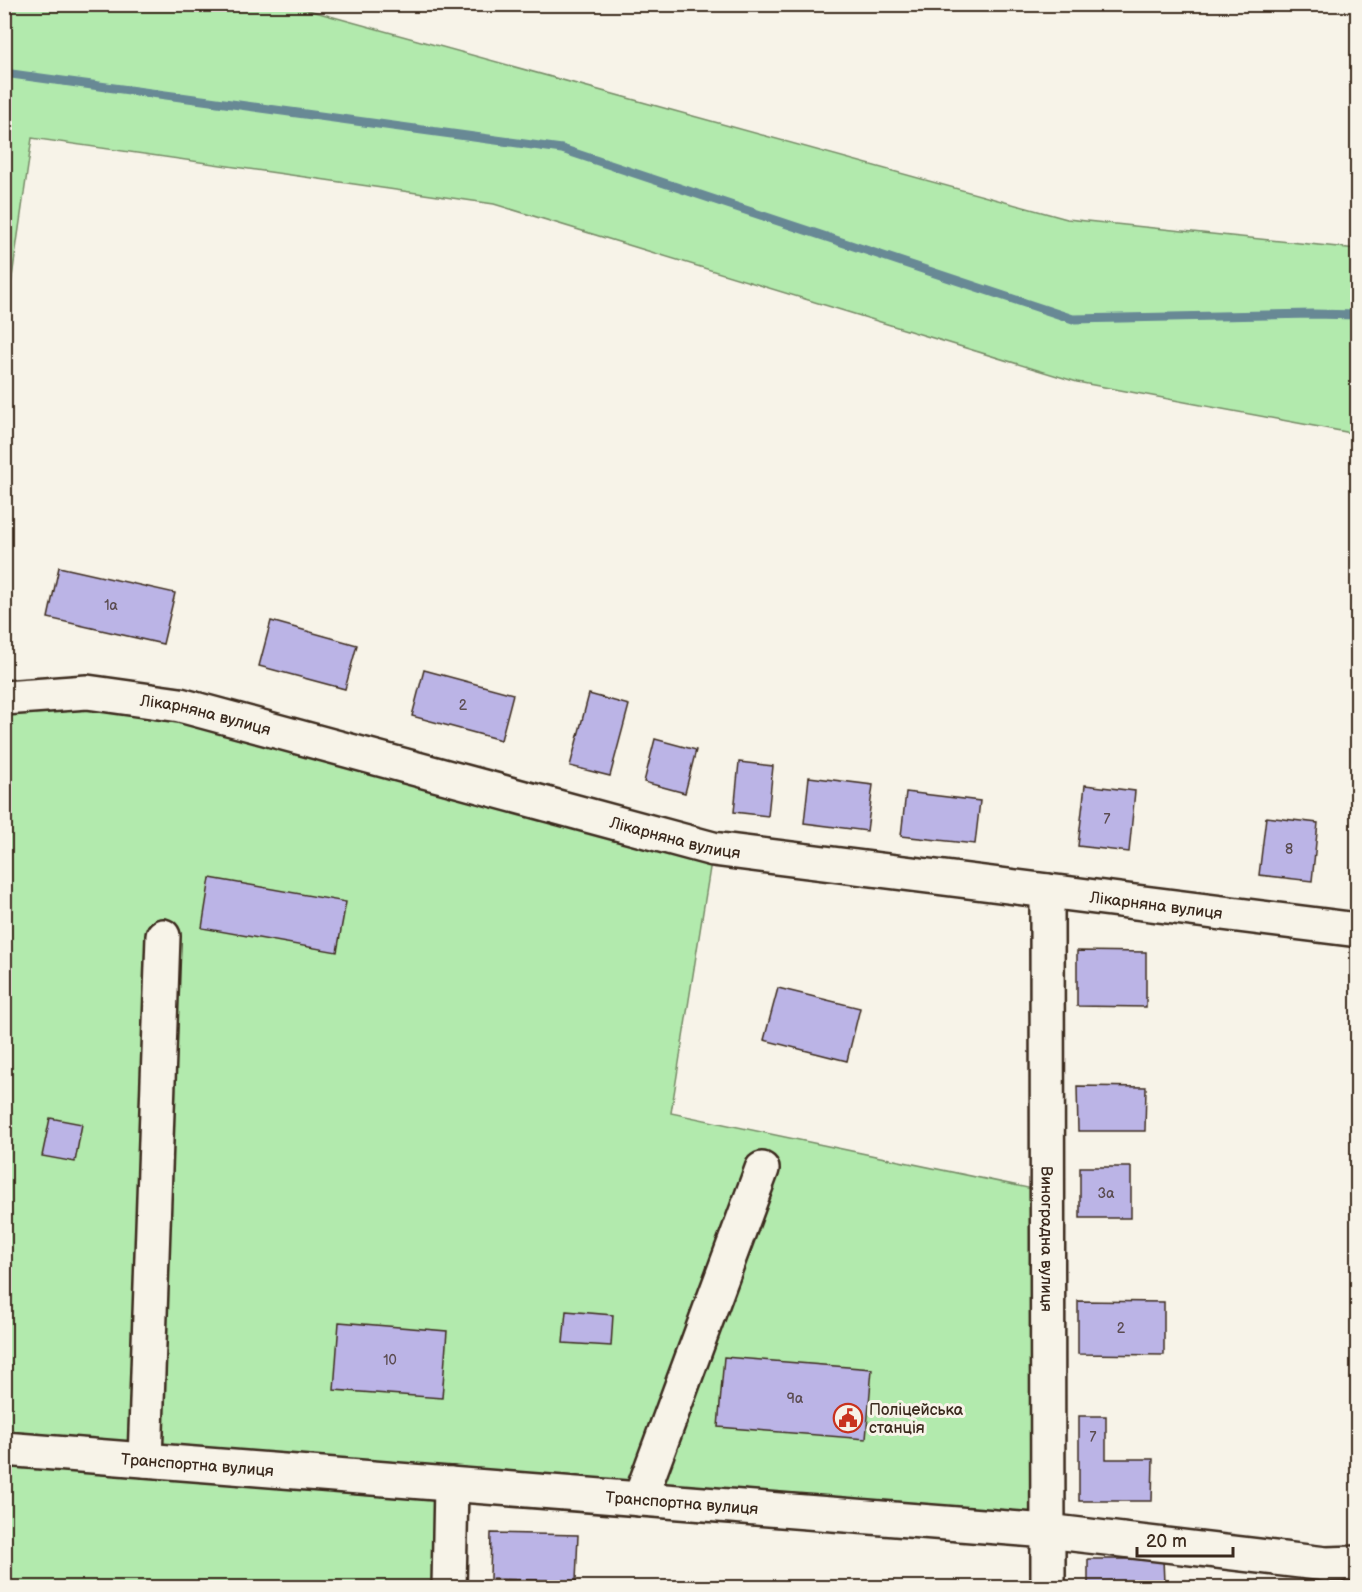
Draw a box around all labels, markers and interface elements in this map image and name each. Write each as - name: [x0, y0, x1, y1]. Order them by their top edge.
- house number: 1а: [104, 597, 119, 614]
- street label: Лікарняна вулиця: [138, 691, 273, 740]
- house number: 2: [459, 697, 468, 714]
- house number: 7: [1104, 811, 1111, 828]
- street label: Лікарняна вулиця: [607, 813, 742, 863]
- house number: 8: [1285, 841, 1293, 858]
- street label: Лікарняна вулиця: [1088, 888, 1224, 924]
- street label: Виноградна вулиця: [1036, 1166, 1056, 1312]
- house number: 3а: [1098, 1185, 1115, 1202]
- house number: 2: [1117, 1320, 1126, 1337]
- house number: 10: [383, 1352, 397, 1369]
- house number: 9а: [787, 1390, 804, 1407]
- place label: Поліцейська станція: [869, 1401, 964, 1438]
- public building icon: Поліцейська станція: [832, 1402, 864, 1434]
- house number: 7: [1090, 1429, 1097, 1446]
- street label: Транспортна вулиця: [120, 1450, 275, 1481]
- street label: Транспортна вулиця: [605, 1488, 759, 1519]
- scale bar: [1137, 1520, 1233, 1558]
- text: 20 m: [1146, 1531, 1187, 1552]

